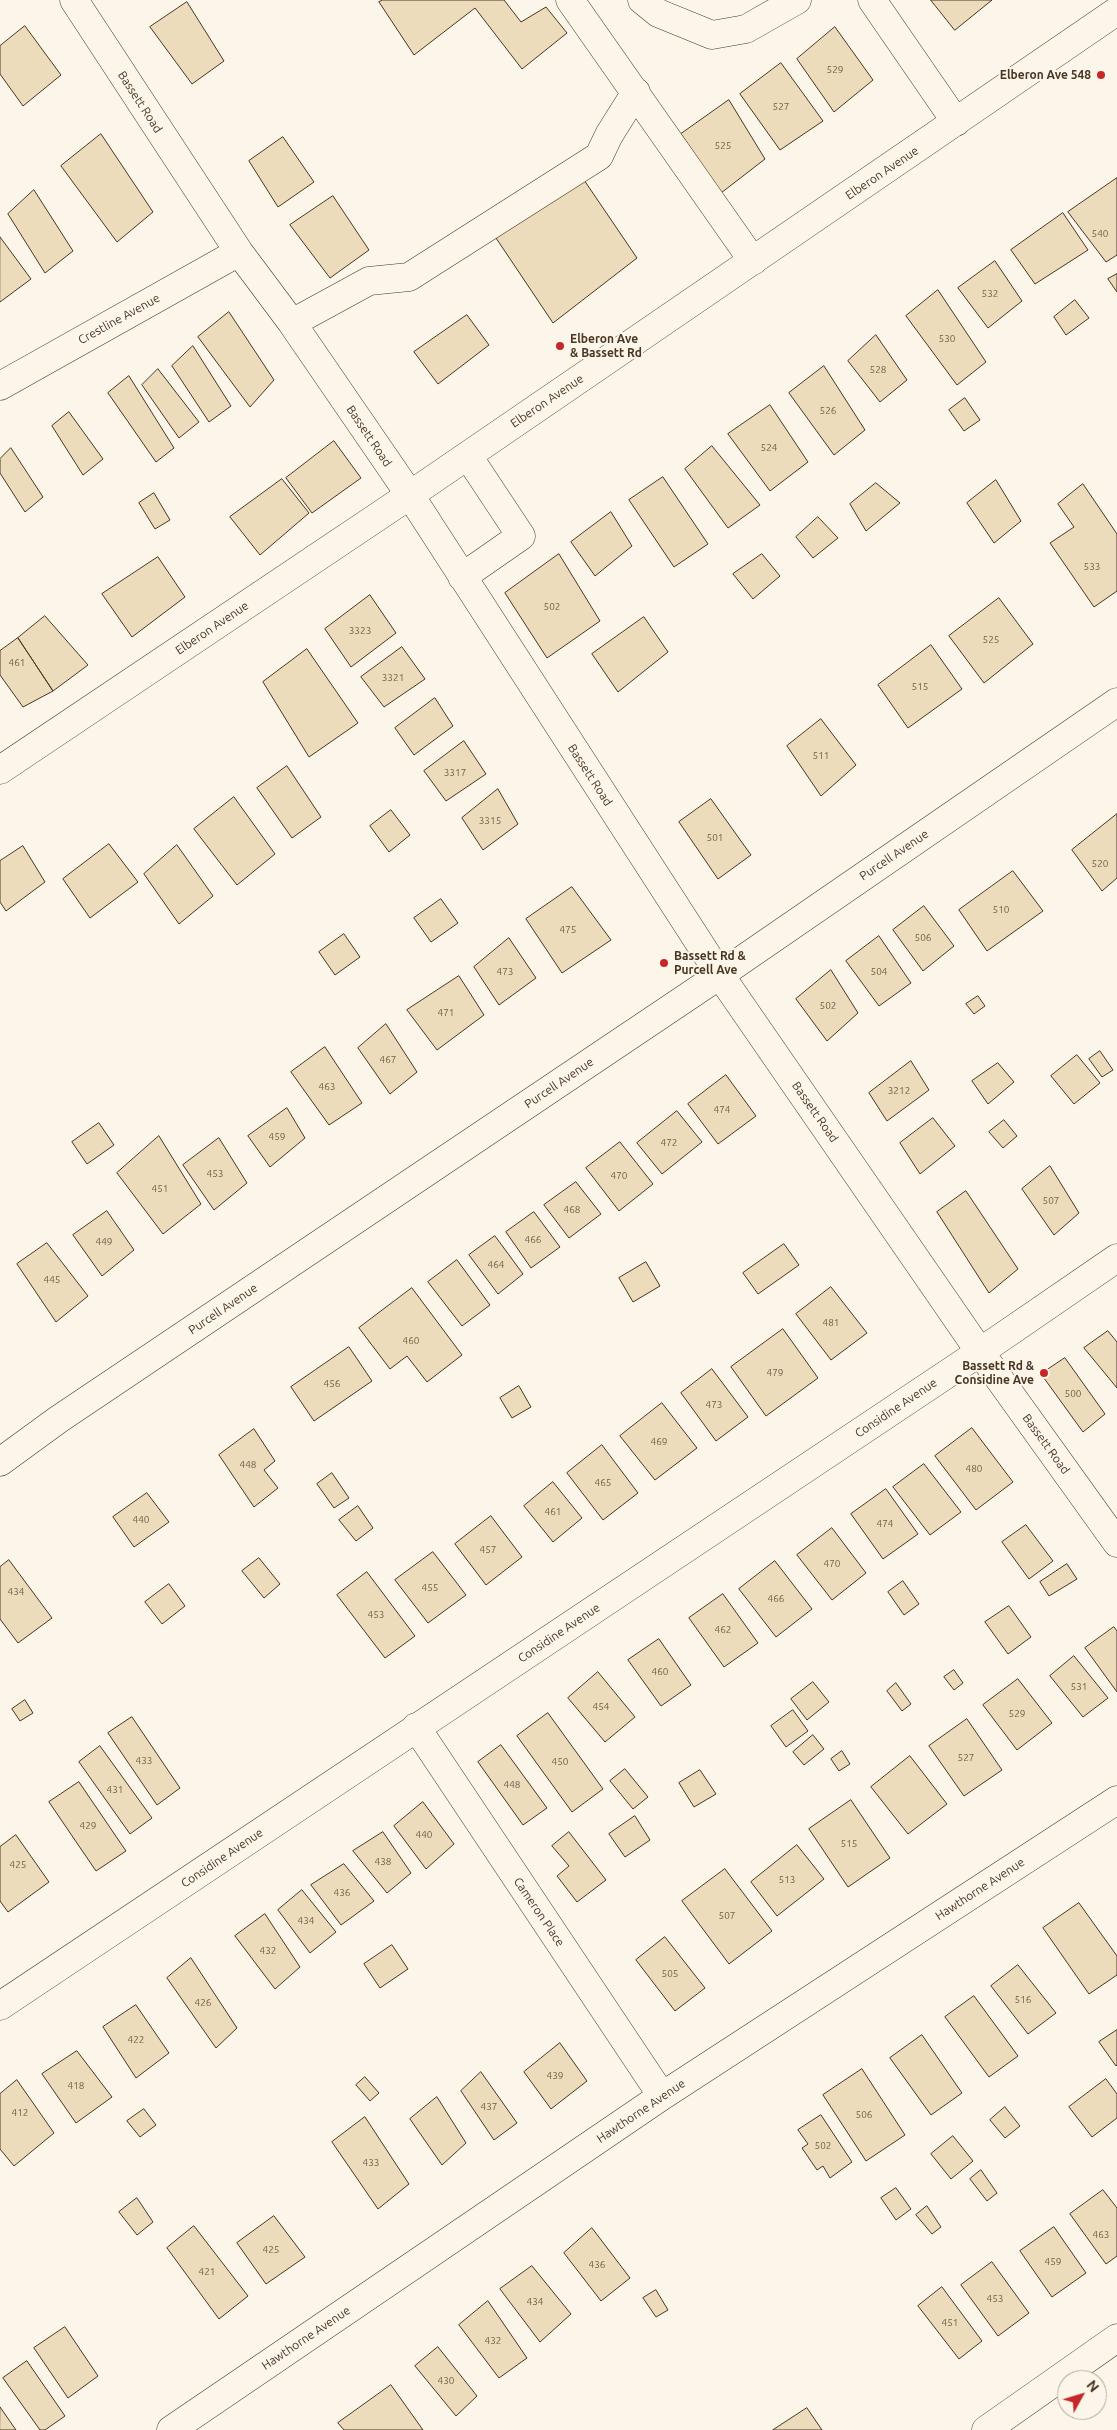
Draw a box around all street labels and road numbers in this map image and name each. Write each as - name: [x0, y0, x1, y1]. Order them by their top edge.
- street label: Bassett Road: [115, 68, 165, 136]
- street label: Elberon Avenue: [843, 143, 921, 203]
- street label: Crestline Avenue: [76, 291, 162, 347]
- street label: Elberon Avenue: [508, 371, 586, 431]
- street label: Bassett Road: [343, 403, 395, 469]
- street label: Elberon Avenue: [173, 598, 251, 658]
- street label: Bassett Road: [565, 741, 615, 809]
- street label: Purcell Avenue: [857, 827, 931, 883]
- street label: Purcell Avenue: [522, 1055, 596, 1111]
- street label: Bassett Road: [789, 1079, 841, 1145]
- street label: Purcell Avenue: [186, 1281, 260, 1337]
- street label: Considine Avenue: [852, 1375, 940, 1441]
- street label: Bassett Road: [1019, 1411, 1073, 1477]
- street label: Considine Avenue: [515, 1600, 603, 1666]
- street label: Considine Avenue: [178, 1825, 266, 1891]
- street label: Hawthorne Avenue: [933, 1855, 1027, 1923]
- street label: Cameron Place: [511, 1875, 567, 1949]
- street label: Hawthorne Avenue: [594, 2076, 688, 2146]
- street label: Hawthorne Avenue: [259, 2303, 353, 2373]

